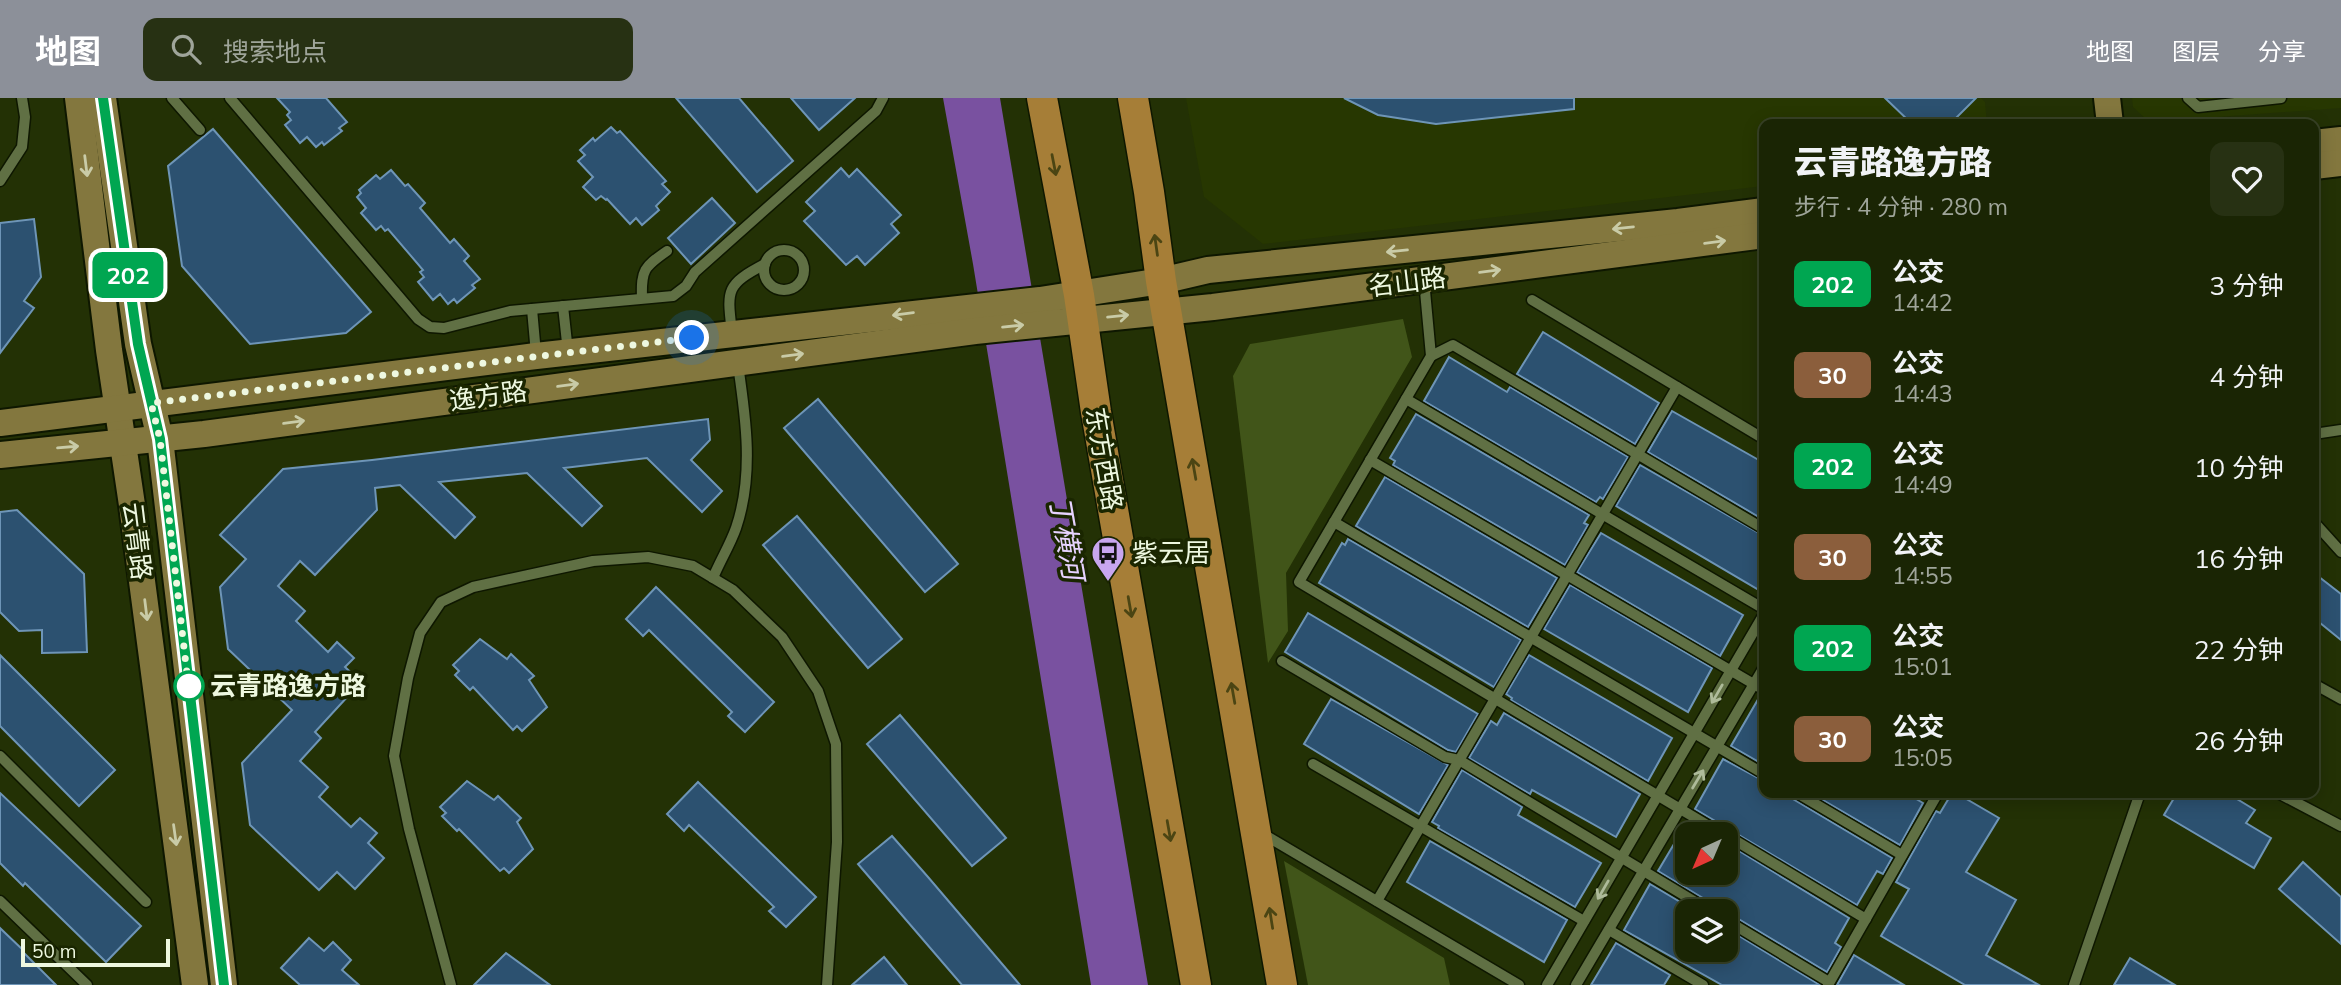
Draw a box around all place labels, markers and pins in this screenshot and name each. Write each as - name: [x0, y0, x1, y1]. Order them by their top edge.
- bus stop icon: 紫云居: [1089, 534, 1127, 583]
- place label: 紫云居: [1132, 536, 1210, 569]
- place label: 云青路逸方路: [210, 669, 366, 702]
- marker: 云青路逸方路: [174, 671, 204, 701]

